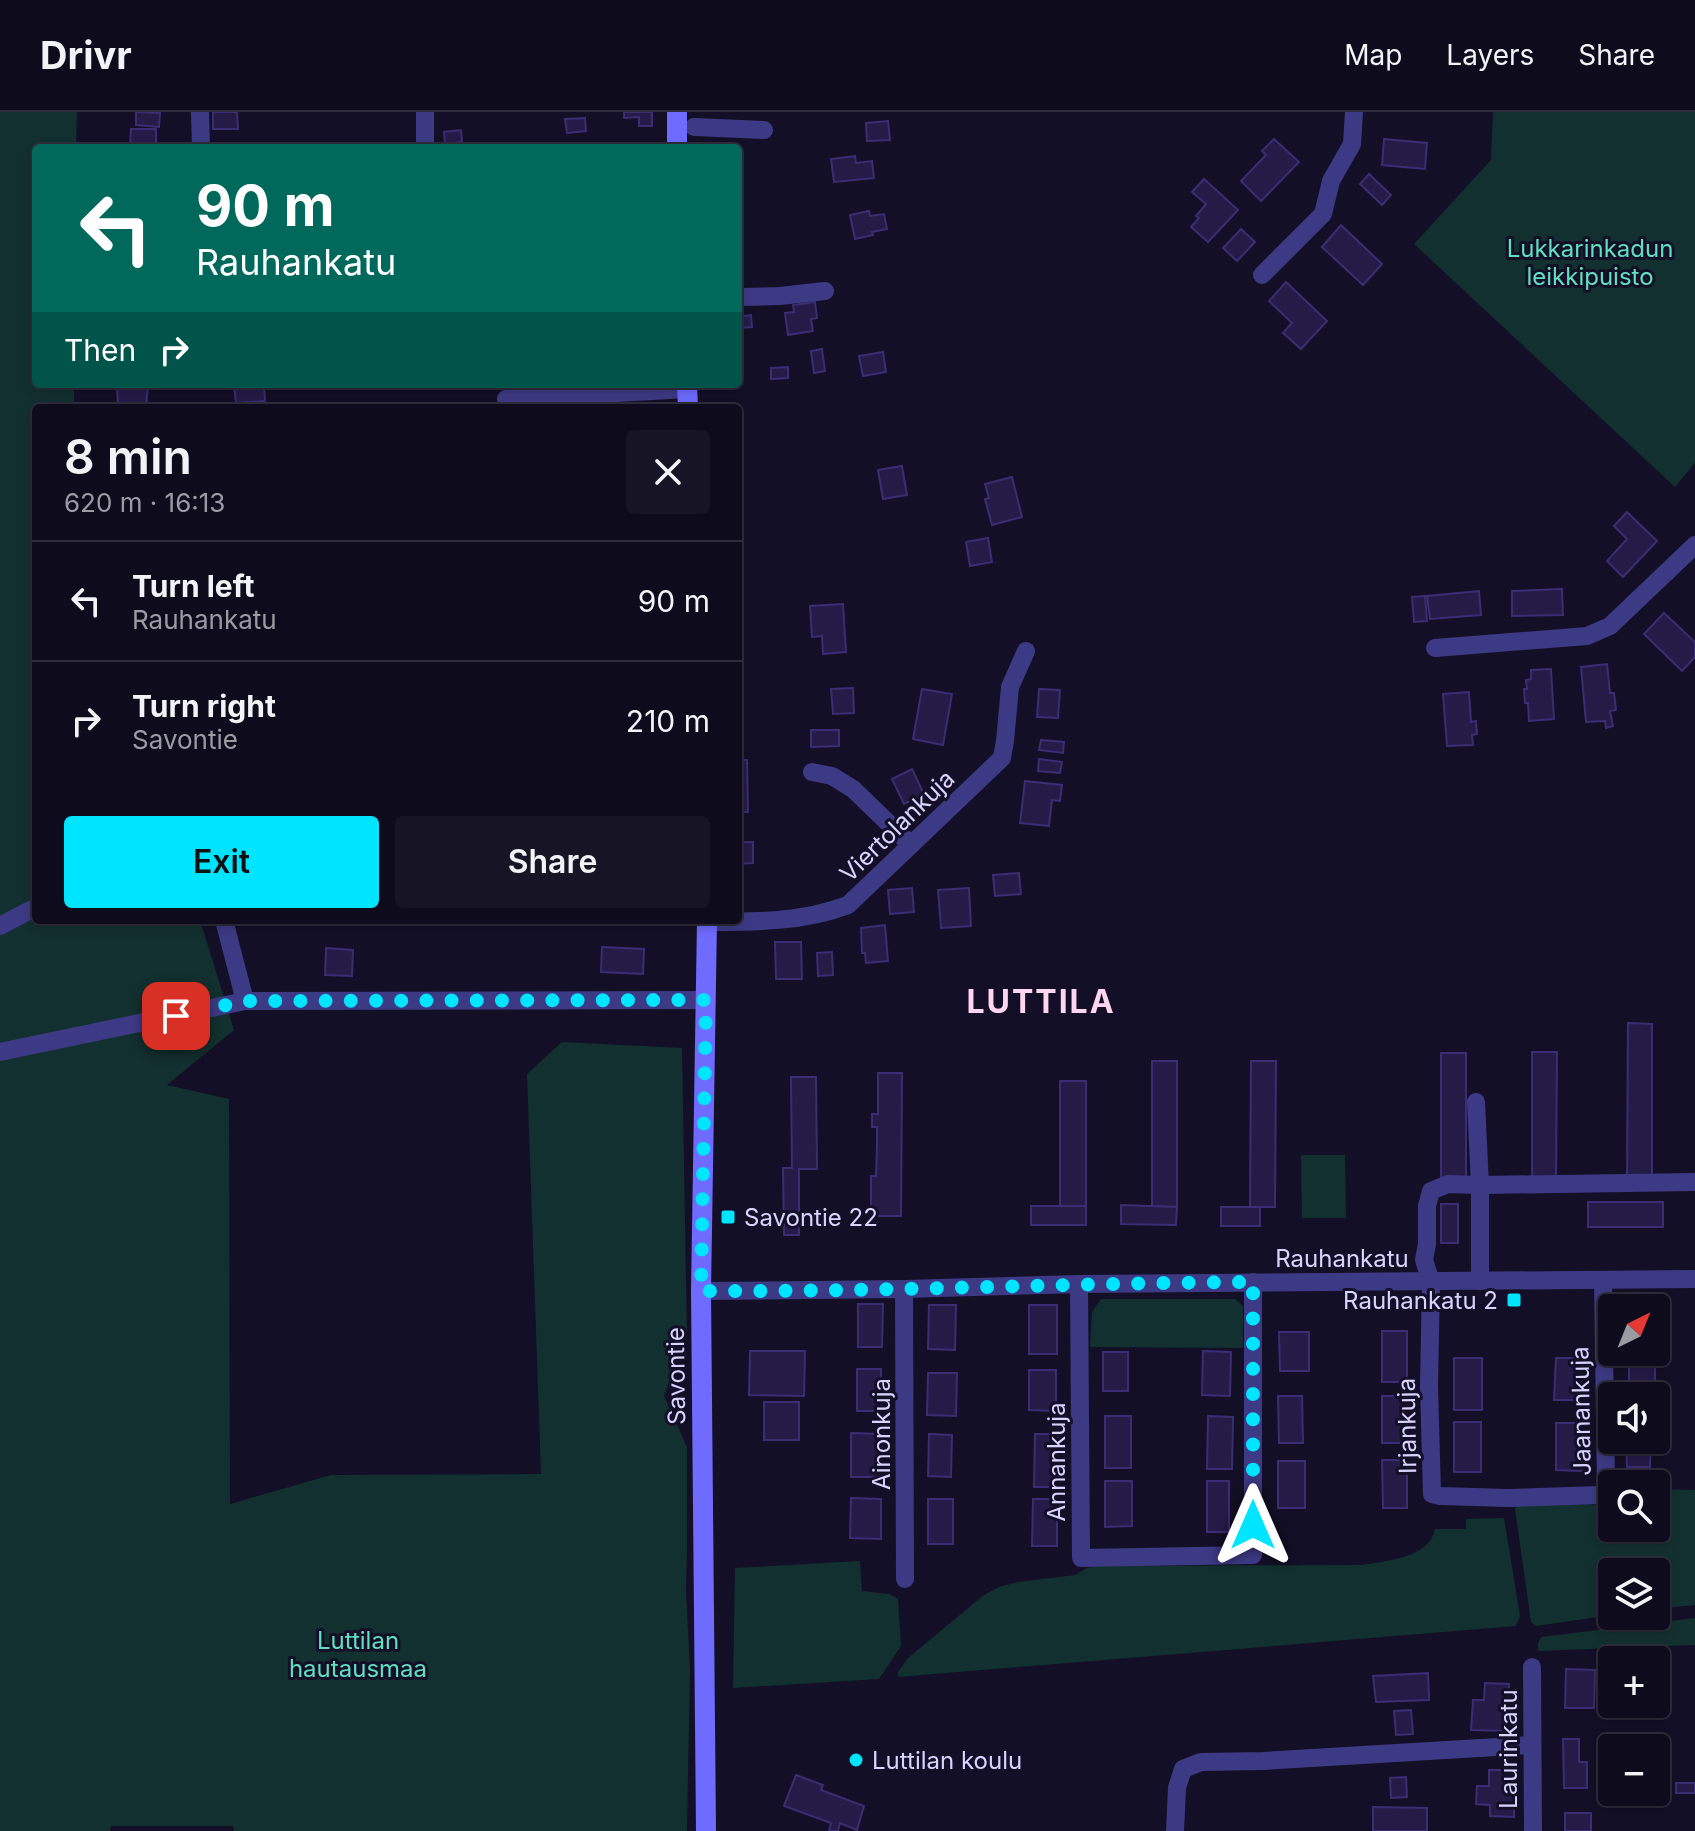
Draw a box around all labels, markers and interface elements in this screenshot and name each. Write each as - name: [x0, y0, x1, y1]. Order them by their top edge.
- text: Drivr: [40, 32, 132, 78]
- text: Map: [1344, 38, 1402, 72]
- text: Layers: [1446, 38, 1534, 72]
- text: Share: [1578, 38, 1655, 72]
- text: 90 m: [196, 172, 335, 240]
- icon: left: [64, 176, 168, 280]
- park label: Lukkarinkadun leikkipuisto: [1507, 234, 1673, 291]
- text: Rauhankatu: [196, 240, 396, 284]
- icon: right: [152, 328, 196, 372]
- text: Then: [64, 332, 136, 368]
- text: 8 min: [64, 427, 192, 486]
- button: close: [626, 430, 710, 514]
- text: 620 m · 16:13: [64, 487, 225, 518]
- text: Turn left: [132, 568, 254, 604]
- icon: left: [64, 579, 108, 623]
- text: 90 m: [638, 583, 710, 619]
- text: Rauhankatu: [132, 604, 277, 635]
- text: Turn right: [132, 688, 276, 724]
- icon: right: [64, 699, 108, 743]
- text: 210 m: [626, 703, 710, 739]
- text: Savontie: [132, 724, 238, 755]
- street label: Viertolankuja: [834, 764, 960, 888]
- button: Exit: [64, 816, 379, 908]
- button: Share: [395, 816, 710, 908]
- pin: [142, 982, 210, 1050]
- district label: LUTTILA: [966, 982, 1116, 1021]
- icon: arrive: [154, 994, 198, 1038]
- place label: Savontie 22: [744, 1203, 878, 1232]
- marker: Savontie 22: [719, 1208, 737, 1226]
- street label: Rauhankatu: [1275, 1244, 1409, 1273]
- place label: Rauhankatu 2: [1343, 1286, 1498, 1315]
- marker: Rauhankatu 2: [1505, 1291, 1523, 1309]
- north arrow: [1598, 1294, 1670, 1366]
- map controls: [1598, 1294, 1670, 1806]
- street label: Savontie: [661, 1327, 691, 1425]
- street label: Jaanankuja: [1565, 1346, 1597, 1476]
- street label: Ainonkuja: [867, 1378, 896, 1490]
- street label: Irjankuja: [1392, 1378, 1422, 1474]
- button: sound: [1598, 1382, 1670, 1454]
- street label: Annankuja: [1042, 1402, 1071, 1522]
- button: search: [1598, 1470, 1670, 1542]
- position arrow: [1211, 1483, 1295, 1567]
- button: layers: [1598, 1558, 1670, 1630]
- park label: Luttilan hautausmaa: [289, 1626, 427, 1683]
- button: +: [1598, 1646, 1670, 1718]
- street label: Laurinkatu: [1494, 1689, 1523, 1809]
- button: −: [1598, 1734, 1670, 1806]
- place label: Luttilan koulu: [872, 1746, 1022, 1775]
- marker: Luttilan koulu: [847, 1751, 865, 1769]

